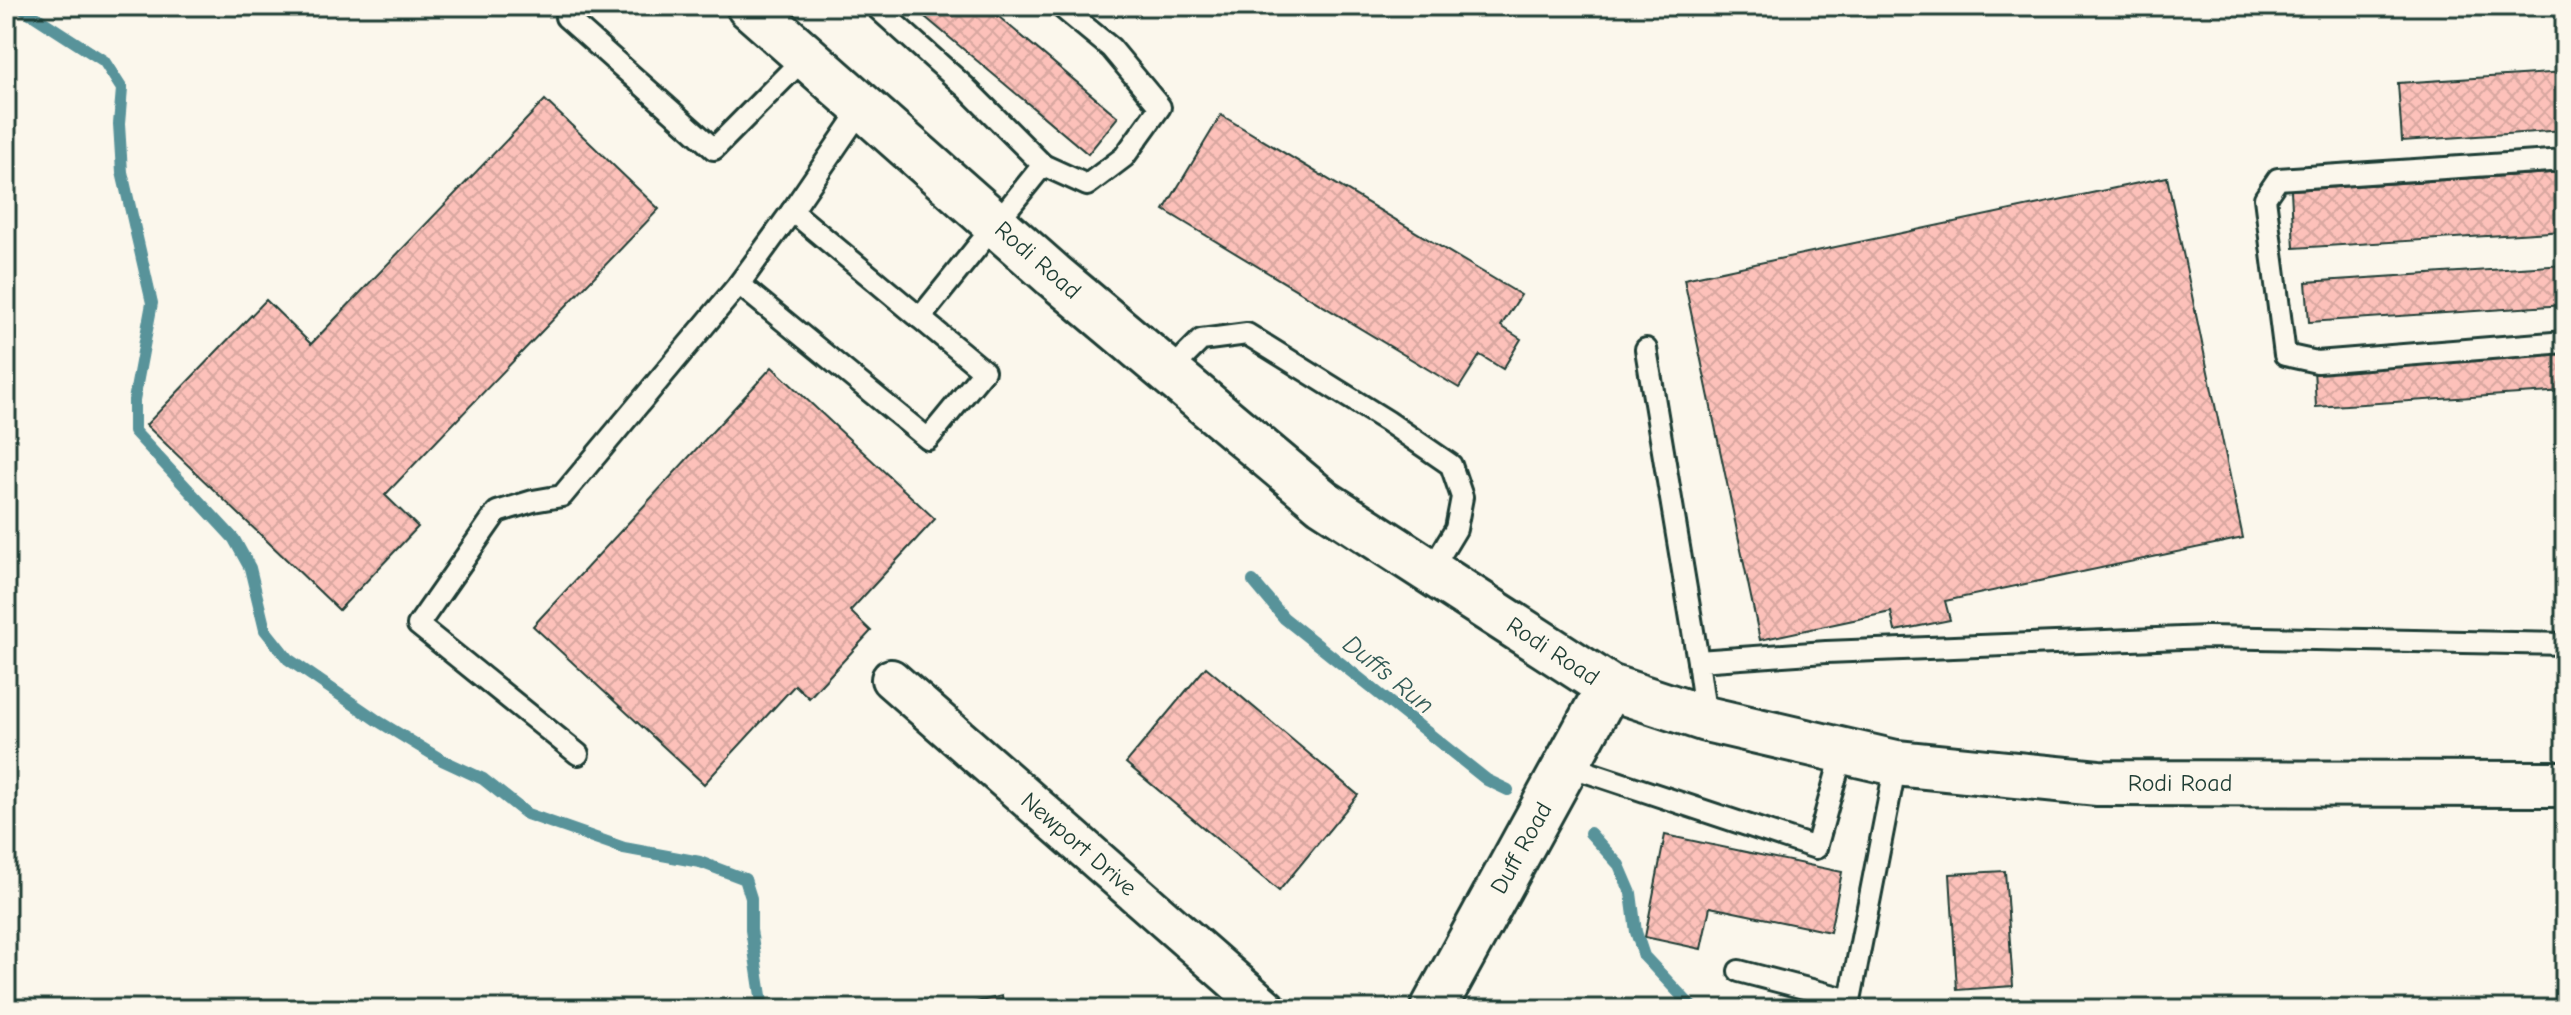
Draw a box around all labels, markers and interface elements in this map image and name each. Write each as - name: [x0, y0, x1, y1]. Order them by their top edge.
- street label: Rodi Road: [989, 215, 1087, 305]
- street label: Rodi Road: [1501, 611, 1605, 691]
- water label: Duffs Run: [1337, 629, 1440, 721]
- street label: Rodi Road: [2128, 769, 2232, 797]
- street label: Newport Drive: [1016, 786, 1142, 902]
- street label: Duff Road: [1484, 797, 1558, 899]

